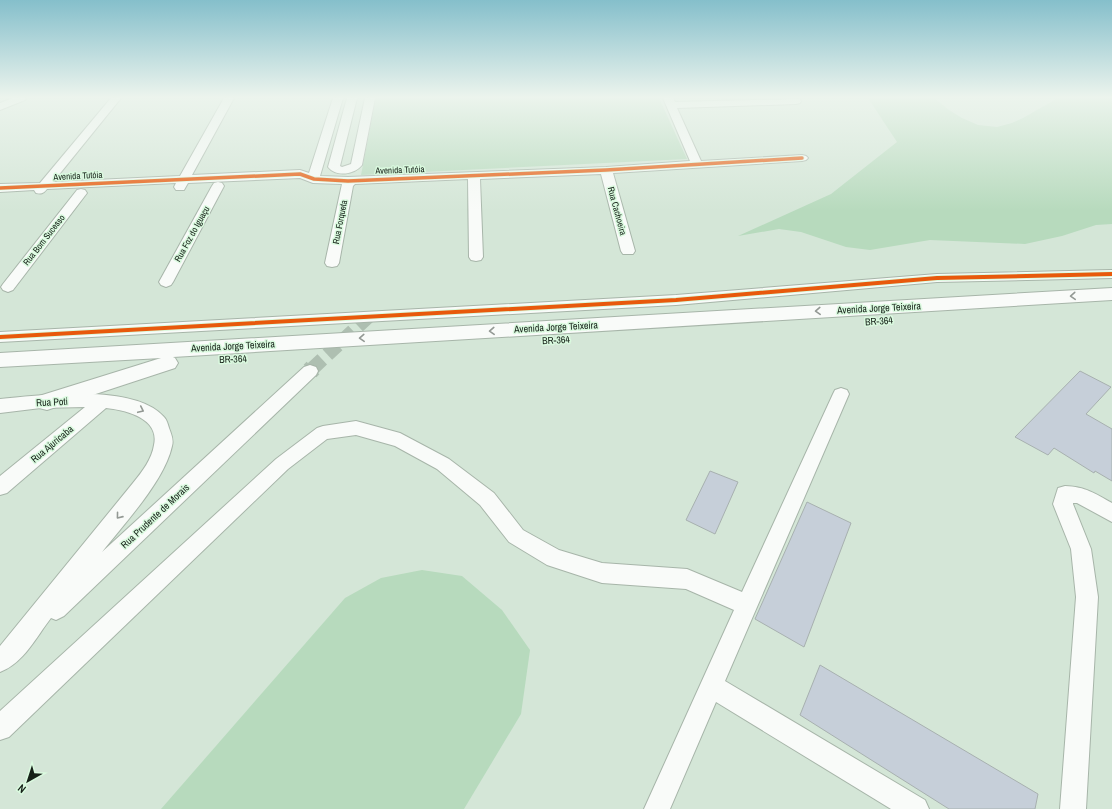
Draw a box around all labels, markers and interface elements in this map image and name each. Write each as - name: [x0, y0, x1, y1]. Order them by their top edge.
- street label: Avenida Tutóia: [374, 163, 425, 177]
- street label: Avenida Tutóia: [52, 169, 103, 183]
- street label: Rua Cachoeira: [605, 185, 629, 237]
- street label: Rua Forqueta: [330, 199, 350, 245]
- street label: Rua Foz do Iguaçu: [172, 204, 212, 264]
- street label: Rua Bom Sucesso: [20, 212, 68, 268]
- one-way arrow: [1070, 291, 1076, 300]
- street label: Avenida Jorge Teixeira: [836, 299, 922, 317]
- one-way arrow: [815, 306, 821, 315]
- street label: BR-364: [865, 314, 894, 328]
- street label: Avenida Jorge Teixeira: [513, 318, 599, 336]
- one-way arrow: [489, 327, 495, 335]
- street label: BR-364: [542, 333, 571, 347]
- one-way arrow: [359, 334, 365, 343]
- street label: Avenida Jorge Teixeira: [190, 337, 276, 355]
- street label: BR-364: [219, 352, 248, 366]
- street label: Rua Poti: [36, 395, 68, 409]
- one-way arrow: [137, 405, 144, 413]
- street label: Rua Ajuricaba: [28, 422, 76, 466]
- street label: Rua Prudente de Morais: [118, 481, 192, 551]
- one-way arrow: [116, 512, 123, 519]
- north arrow: [8, 761, 48, 801]
- text: N: [15, 781, 29, 796]

